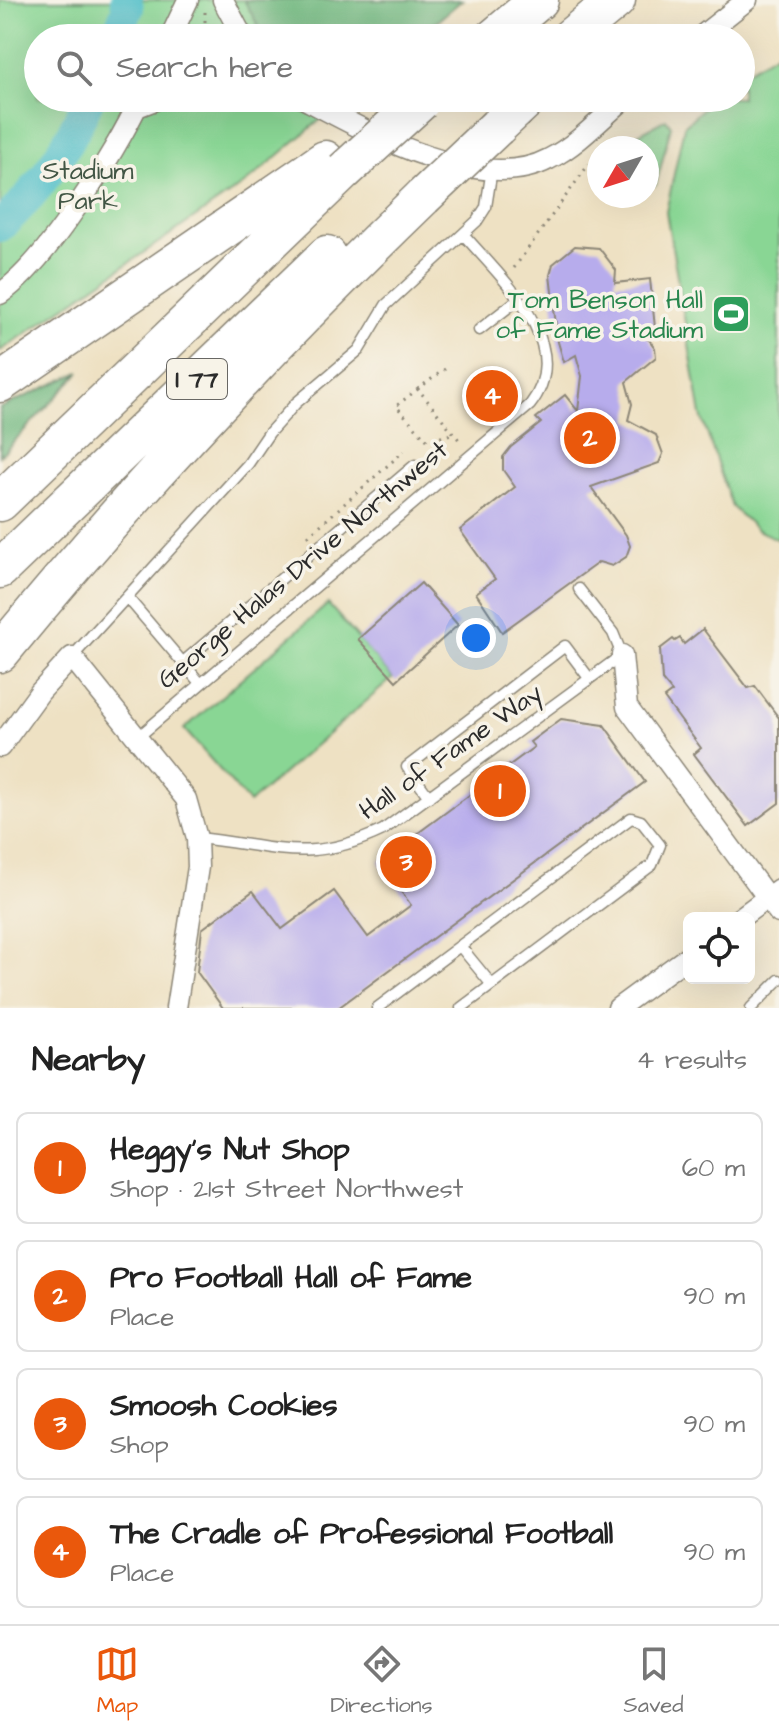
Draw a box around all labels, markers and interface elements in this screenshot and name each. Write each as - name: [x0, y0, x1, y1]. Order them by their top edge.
- search box: [24, 24, 755, 112]
- icon: search: [52, 46, 96, 90]
- text: Search here: [116, 47, 293, 89]
- north arrow: [587, 136, 659, 208]
- park label: Stadium Park: [42, 153, 134, 219]
- place label: Tom Benson Hall of Fame Stadium: [495, 282, 704, 348]
- sports icon: Tom Benson Hall of Fame Stadium: [710, 293, 752, 335]
- road number: I 77: [167, 359, 227, 399]
- pin: 4: [466, 366, 518, 426]
- pin: 2: [564, 408, 616, 468]
- street label: George Halas Drive Northwest: [150, 432, 457, 699]
- your location: [456, 618, 496, 658]
- street label: Hall of Fame Way: [352, 675, 550, 830]
- pin: 1: [474, 761, 526, 821]
- pin: 3: [380, 832, 432, 892]
- map controls: [683, 912, 755, 984]
- button: locate: [683, 912, 755, 984]
- text: Nearby: [32, 1036, 146, 1084]
- text: 4 results: [637, 1042, 747, 1078]
- text: Heggy's Nut Shop: [110, 1129, 350, 1171]
- text: 1: [58, 1150, 62, 1186]
- text: 60 m: [682, 1150, 745, 1186]
- text: Shop · 21st Street Northwest: [110, 1171, 463, 1207]
- text: Pro Football Hall of Fame: [110, 1257, 472, 1299]
- text: 2: [53, 1278, 67, 1314]
- text: 90 m: [683, 1278, 745, 1314]
- text: Place: [110, 1299, 174, 1335]
- text: Smoosh Cookies: [110, 1385, 338, 1427]
- text: 3: [53, 1406, 67, 1442]
- text: 90 m: [683, 1406, 745, 1442]
- text: Shop: [110, 1427, 169, 1463]
- text: The Cradle of Professional Football: [110, 1513, 613, 1555]
- text: 4: [51, 1534, 69, 1570]
- text: 90 m: [683, 1534, 745, 1570]
- text: Place: [110, 1555, 174, 1591]
- tab: Map: [95, 1642, 139, 1721]
- tab: Directions: [330, 1642, 433, 1721]
- tab: Saved: [624, 1642, 684, 1721]

